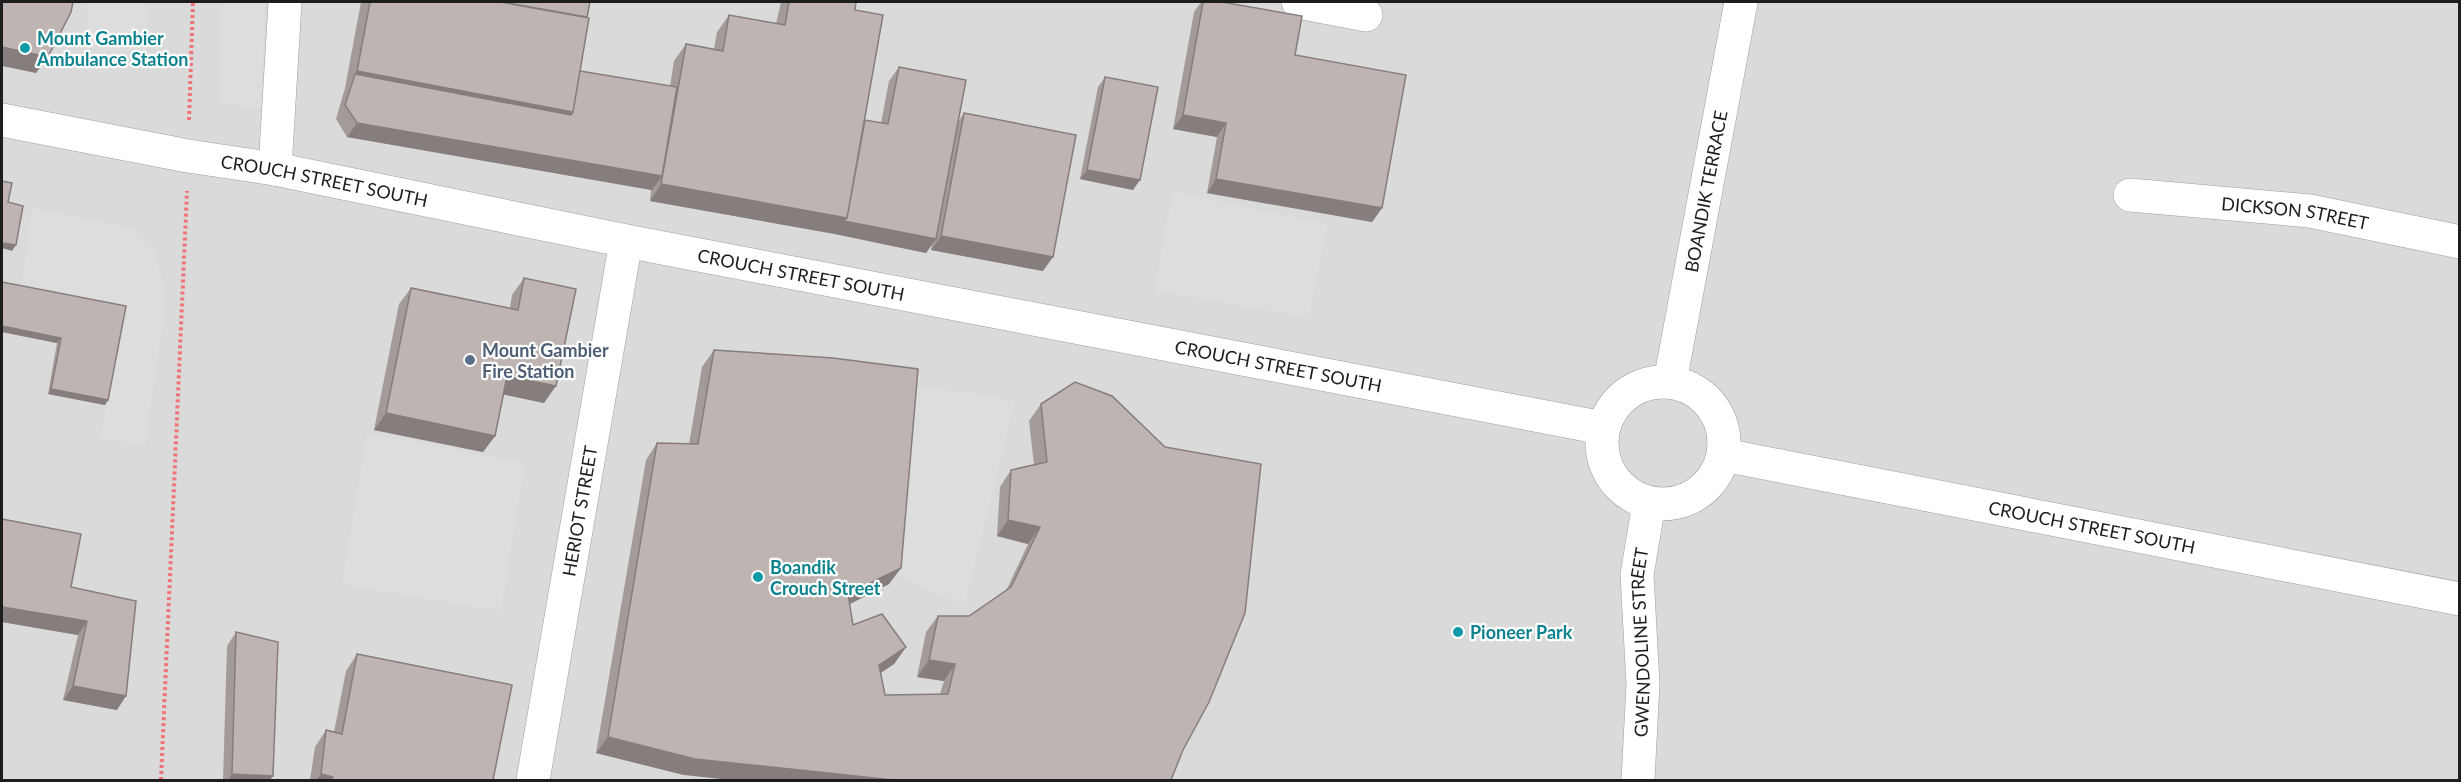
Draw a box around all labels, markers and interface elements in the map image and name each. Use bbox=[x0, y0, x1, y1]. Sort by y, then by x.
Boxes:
place label: Mount Gambier Ambulance Station bbox=[36, 27, 188, 70]
marker: Mount Gambier Ambulance Station bbox=[18, 41, 32, 55]
street label: BOANDIK TERRACE bbox=[1680, 109, 1732, 274]
street label: CROUCH STREET SOUTH bbox=[219, 150, 430, 211]
street label: DICKSON STREET bbox=[2220, 192, 2371, 234]
street label: CROUCH STREET SOUTH bbox=[696, 244, 906, 305]
street label: CROUCH STREET SOUTH bbox=[1173, 335, 1384, 396]
place label: Mount Gambier Fire Station bbox=[482, 339, 609, 382]
marker: Mount Gambier Fire Station bbox=[463, 353, 477, 367]
street label: HERIOT STREET bbox=[557, 444, 602, 578]
street label: CROUCH STREET SOUTH bbox=[1987, 496, 2197, 558]
street label: GWENDOLINE STREET bbox=[1626, 545, 1654, 738]
place label: Boandik Crouch Street bbox=[770, 556, 881, 599]
marker: Boandik Crouch Street bbox=[751, 570, 765, 584]
place label: Pioneer Park bbox=[1470, 621, 1573, 643]
marker: Pioneer Park bbox=[1451, 625, 1465, 639]

